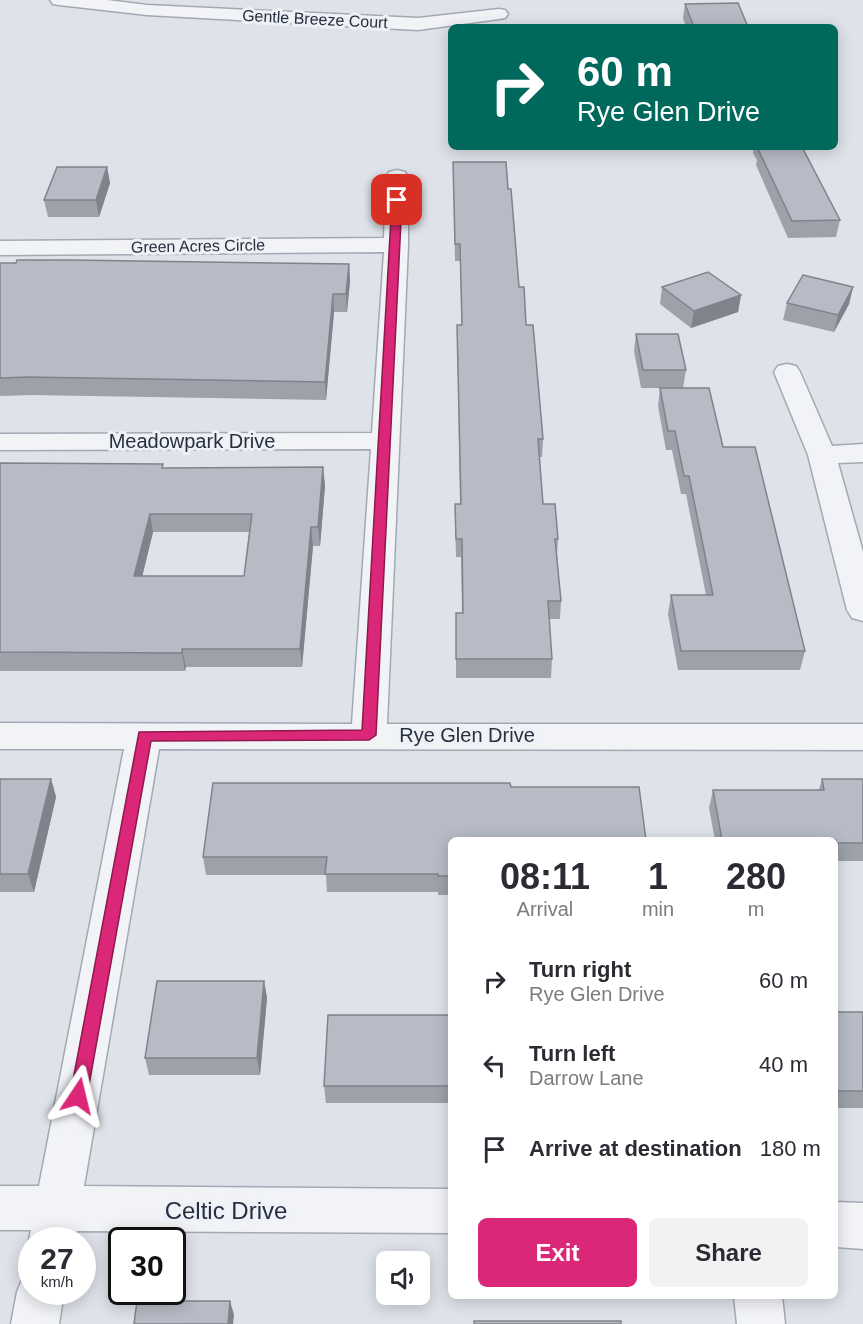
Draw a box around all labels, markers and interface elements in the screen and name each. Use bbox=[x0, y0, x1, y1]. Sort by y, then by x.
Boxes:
street label: Gentle Breeze Court bbox=[242, 7, 389, 31]
icon: right bbox=[478, 48, 556, 126]
text: 60 m bbox=[577, 48, 673, 95]
text: Rye Glen Drive bbox=[577, 97, 760, 127]
pin bbox=[371, 174, 422, 225]
icon: arrive bbox=[380, 183, 413, 216]
street label: Green Acres Circle bbox=[131, 236, 265, 256]
street label: Meadowpark Drive bbox=[109, 430, 275, 452]
street label: Rye Glen Drive bbox=[399, 724, 535, 746]
text: 08:11 bbox=[500, 856, 590, 897]
text: 1 bbox=[648, 856, 668, 897]
text: 280 bbox=[726, 856, 786, 897]
text: Arrival bbox=[517, 898, 573, 920]
text: min bbox=[642, 898, 674, 920]
text: m bbox=[748, 898, 764, 920]
text: Turn right bbox=[529, 957, 631, 982]
icon: right bbox=[478, 965, 511, 998]
text: 60 m bbox=[759, 968, 808, 993]
text: Rye Glen Drive bbox=[529, 983, 665, 1005]
text: Turn left bbox=[529, 1041, 615, 1066]
icon: left bbox=[478, 1049, 511, 1082]
text: 40 m bbox=[759, 1052, 808, 1077]
position arrow bbox=[46, 1064, 110, 1128]
text: Darrow Lane bbox=[529, 1067, 644, 1089]
icon: arrive bbox=[478, 1133, 511, 1166]
text: Arrive at destination bbox=[529, 1136, 742, 1161]
text: 180 m bbox=[760, 1136, 821, 1161]
street label: Celtic Drive bbox=[165, 1197, 287, 1224]
button: Exit bbox=[478, 1218, 637, 1287]
button: Share bbox=[649, 1218, 808, 1287]
speed limit sign: 30 bbox=[108, 1227, 186, 1305]
text: 27 bbox=[40, 1242, 74, 1275]
map controls bbox=[376, 1251, 430, 1305]
button: sound bbox=[376, 1251, 430, 1305]
text: km/h bbox=[41, 1273, 73, 1290]

